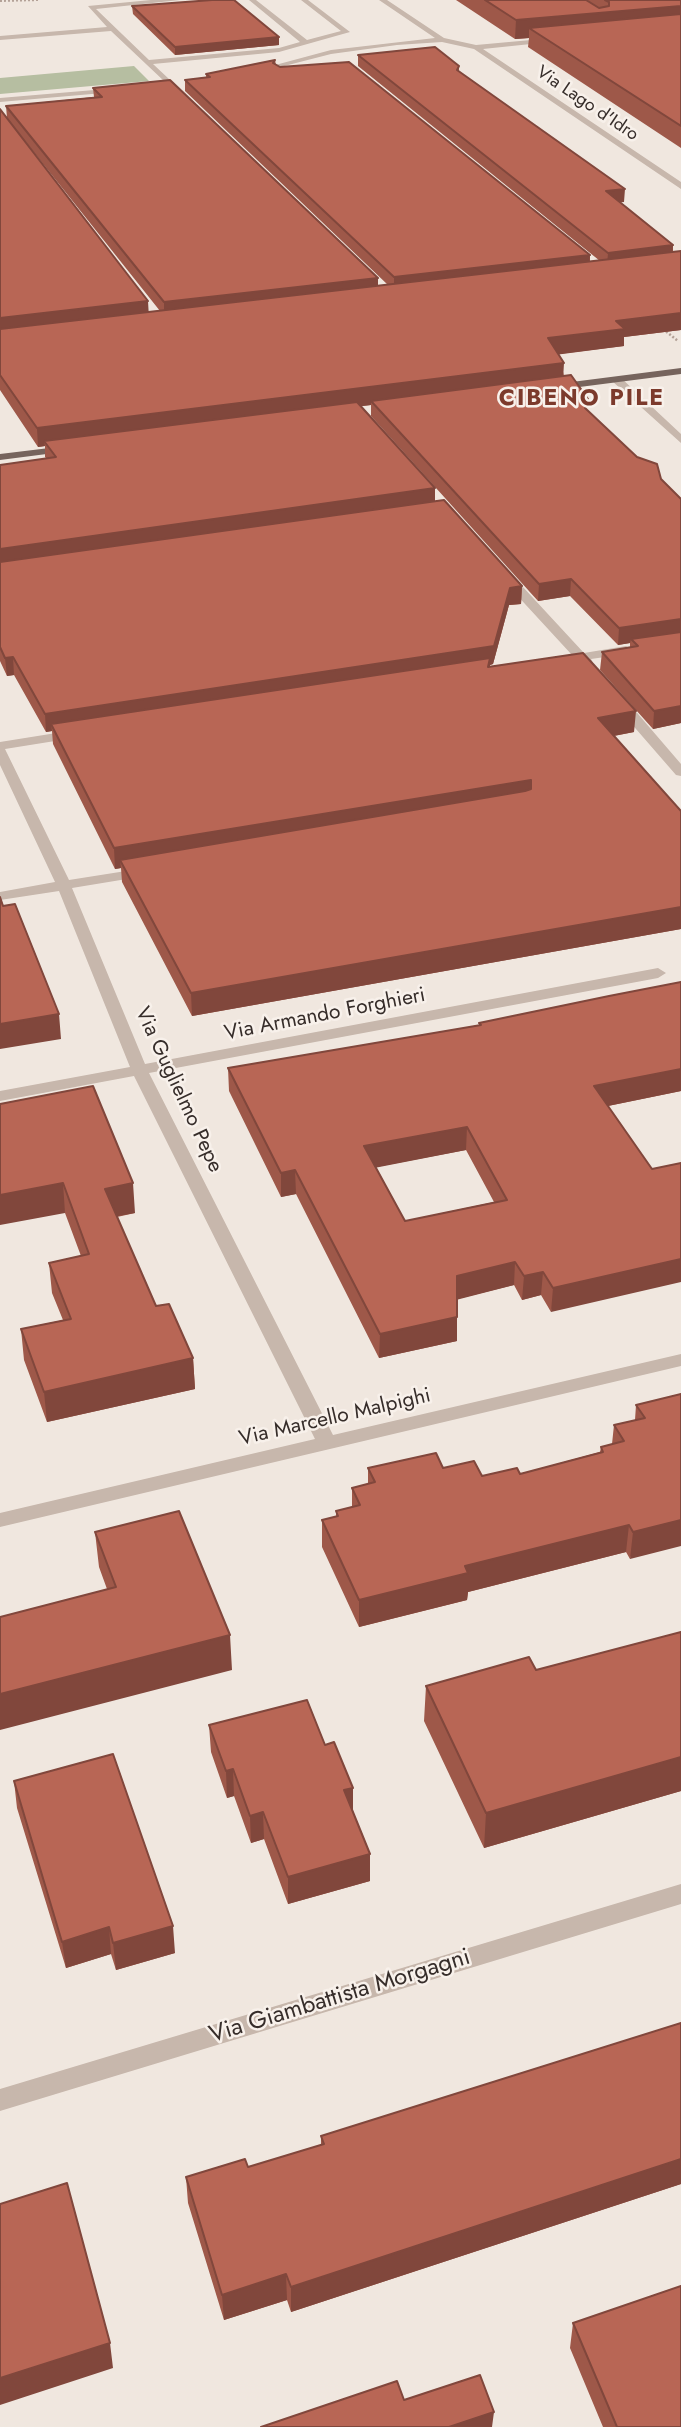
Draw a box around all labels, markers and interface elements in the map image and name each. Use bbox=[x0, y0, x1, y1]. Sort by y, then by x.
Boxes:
street label: Via Lago d'Idro bbox=[532, 62, 642, 146]
district label: CIBENO PILE bbox=[500, 385, 664, 413]
street label: Via Armando Forghieri bbox=[222, 983, 428, 1047]
street label: Via Guglielmo Pepe bbox=[129, 1003, 227, 1177]
street label: Via Marcello Malpighi bbox=[237, 1384, 433, 1452]
street label: Via Giambattista Morgagni bbox=[206, 1944, 474, 2050]

